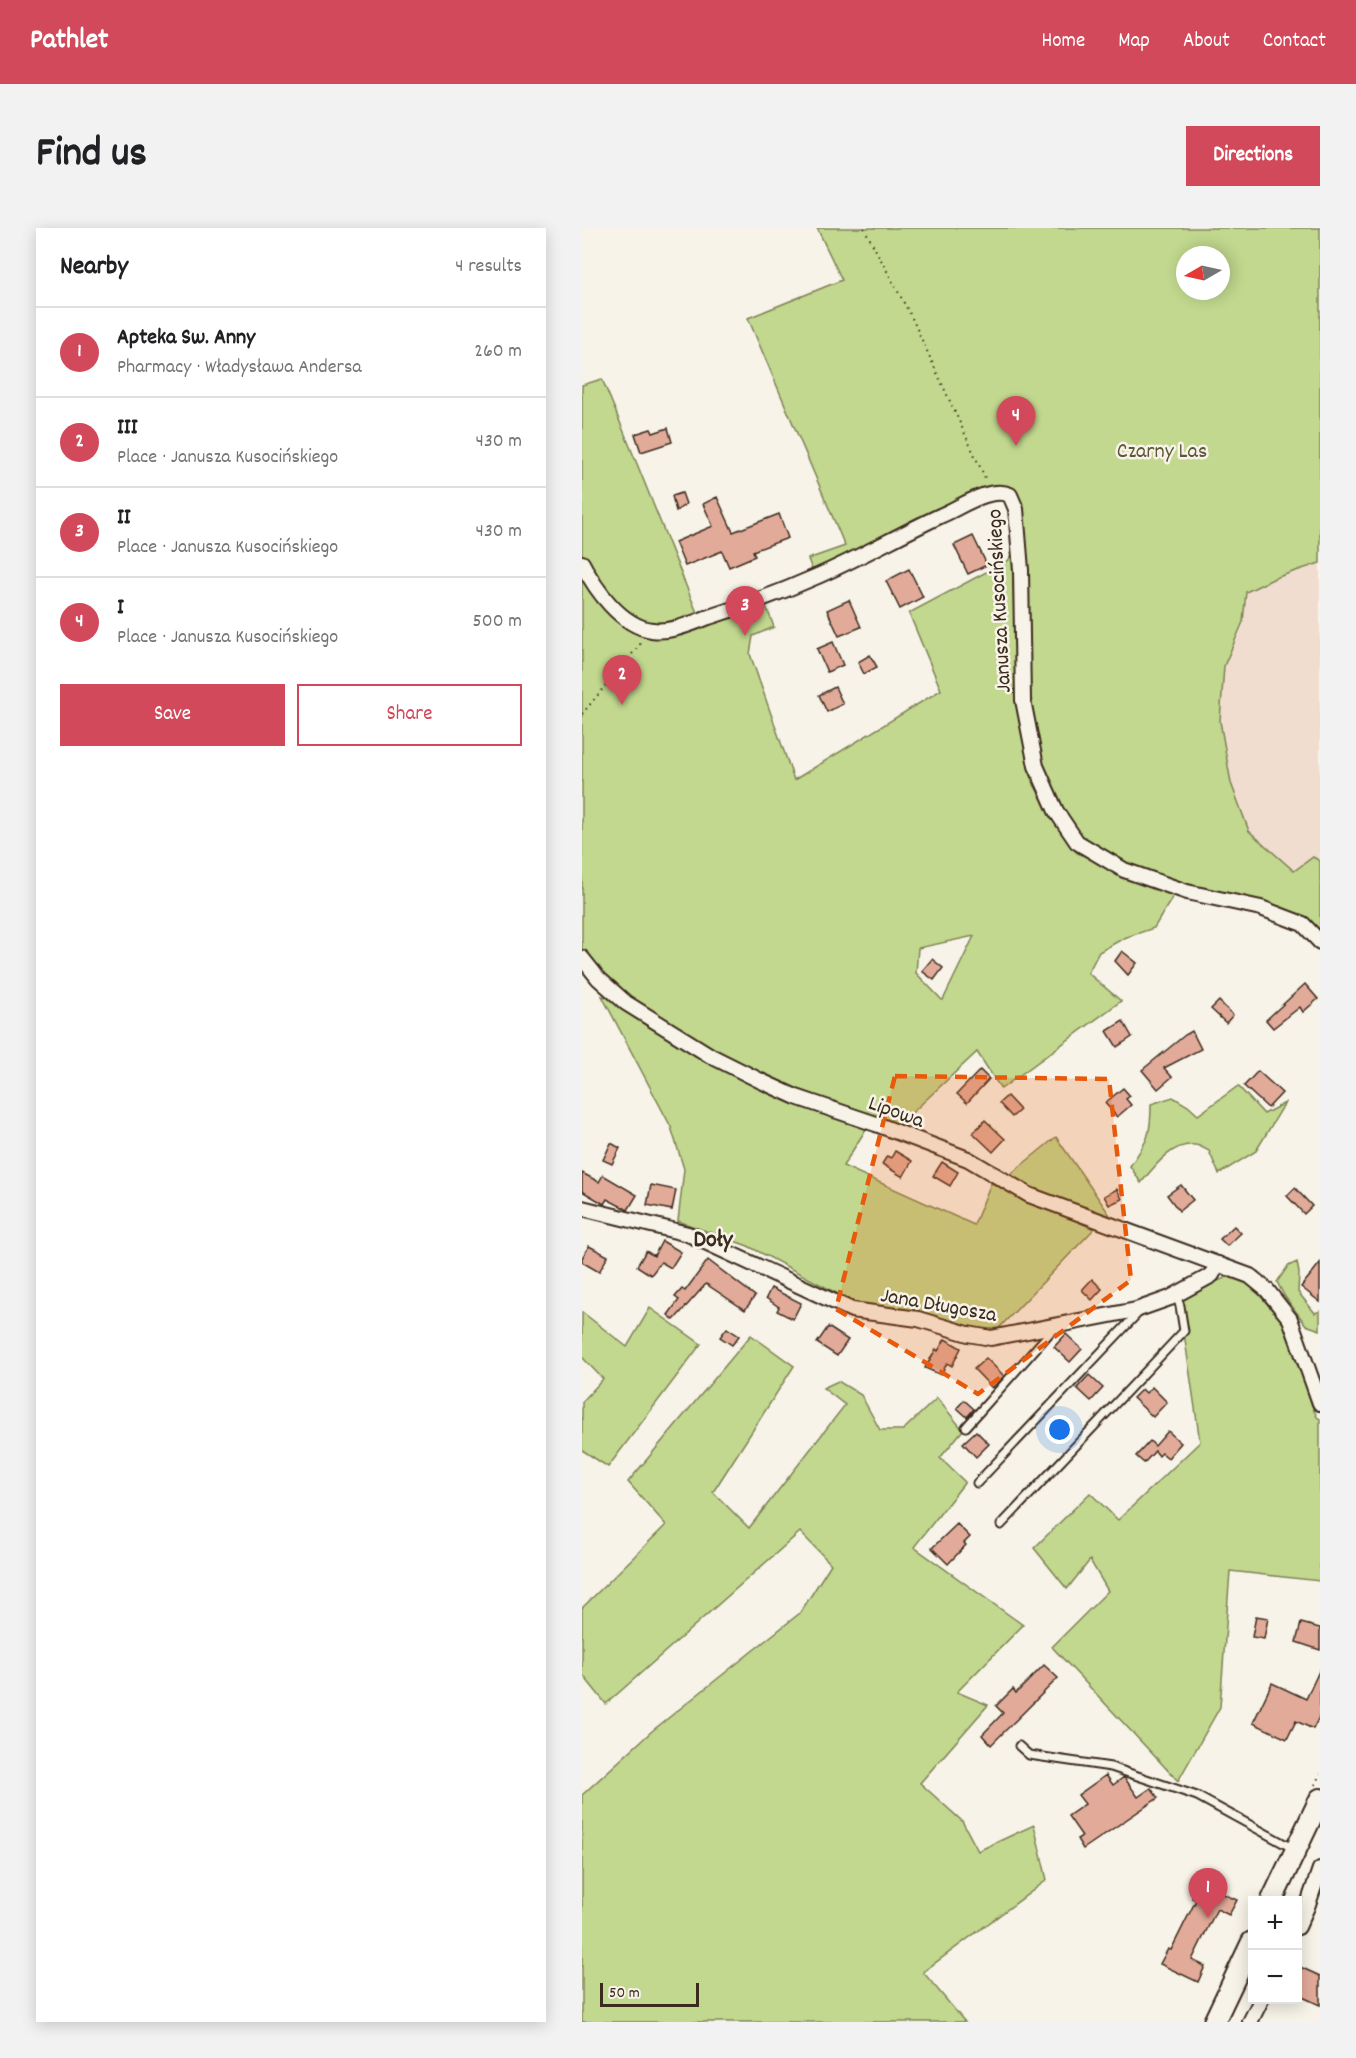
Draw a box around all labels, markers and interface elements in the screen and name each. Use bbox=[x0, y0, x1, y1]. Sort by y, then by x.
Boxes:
text: Pathlet bbox=[30, 22, 108, 62]
text: Home bbox=[1041, 27, 1085, 57]
text: Map bbox=[1118, 27, 1150, 57]
text: About bbox=[1183, 27, 1230, 57]
text: Contact bbox=[1263, 27, 1326, 57]
text: Find us bbox=[36, 126, 147, 186]
button: Directions bbox=[1186, 126, 1320, 186]
north arrow bbox=[1176, 246, 1230, 300]
text: Nearby bbox=[60, 249, 128, 286]
text: 4 results bbox=[455, 253, 522, 281]
text: Apteka Sw. Anny bbox=[117, 323, 255, 354]
text: 1 bbox=[77, 338, 82, 366]
text: 260 m bbox=[474, 338, 522, 366]
text: Pharmacy · Władysława Andersa bbox=[117, 354, 362, 382]
pin: 4 bbox=[996, 396, 1036, 446]
text: III bbox=[117, 413, 137, 444]
text: 2 bbox=[75, 428, 84, 456]
text: 430 m bbox=[476, 428, 522, 456]
park label: Czarny Las bbox=[1117, 437, 1207, 468]
text: Place · Janusza Kusocińskiego bbox=[117, 444, 338, 472]
text: II bbox=[117, 503, 131, 534]
street label: Janusza Kusocińskiego bbox=[980, 508, 1021, 694]
text: 3 bbox=[75, 518, 84, 546]
text: 430 m bbox=[476, 518, 522, 546]
text: Place · Janusza Kusocińskiego bbox=[117, 534, 338, 562]
pin: 3 bbox=[726, 586, 764, 636]
text: I bbox=[117, 593, 124, 624]
text: 4 bbox=[75, 608, 84, 636]
text: 500 m bbox=[473, 608, 522, 636]
text: Place · Janusza Kusocińskiego bbox=[117, 624, 338, 652]
pin: 2 bbox=[602, 656, 642, 705]
button: Save bbox=[60, 684, 285, 746]
button: Share bbox=[297, 684, 522, 746]
street label: Lipowa bbox=[864, 1089, 929, 1138]
district label: Doły bbox=[694, 1224, 734, 1258]
street label: Jana Długosza bbox=[878, 1281, 1000, 1332]
your location bbox=[1045, 1415, 1074, 1444]
pin: 1 bbox=[1188, 1868, 1228, 1918]
map controls bbox=[1248, 1896, 1302, 2004]
button: + bbox=[1248, 1896, 1302, 1950]
button: − bbox=[1248, 1950, 1302, 2004]
scale bar bbox=[600, 1980, 699, 2008]
text: 50 m bbox=[609, 1982, 640, 2005]

